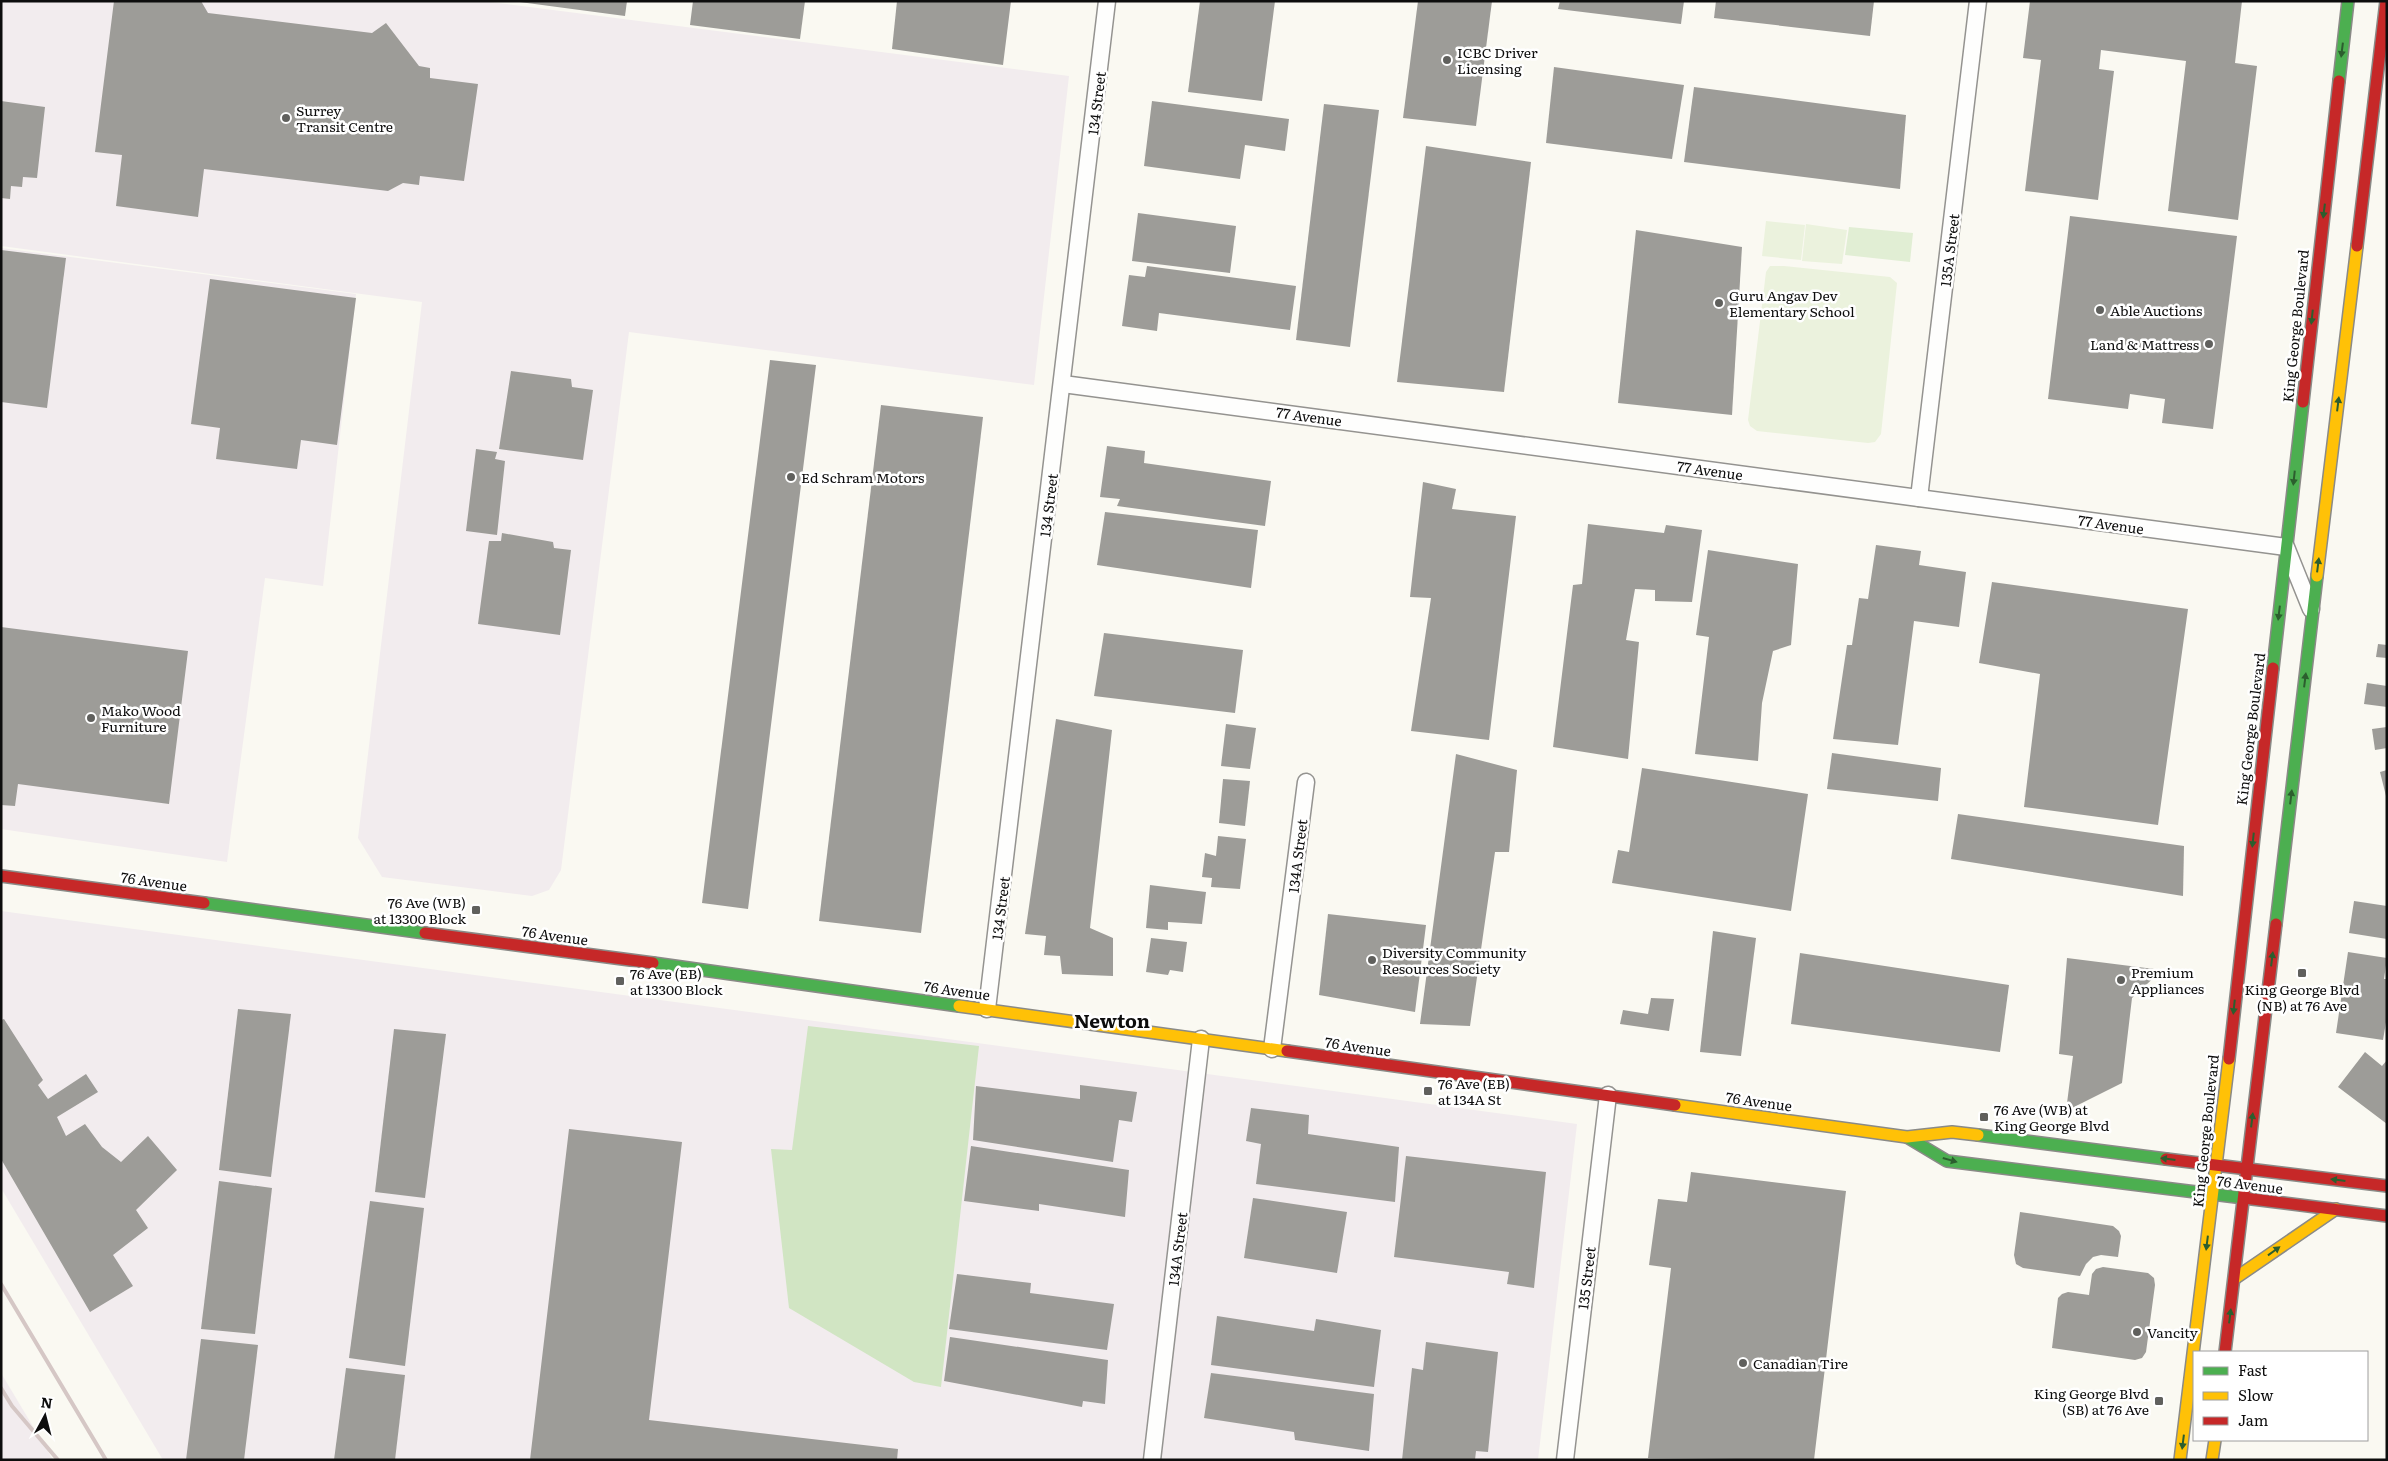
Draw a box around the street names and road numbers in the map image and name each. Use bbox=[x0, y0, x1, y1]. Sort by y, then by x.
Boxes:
street label: 134 Street bbox=[1082, 70, 1110, 136]
street label: 135A Street bbox=[1935, 212, 1963, 288]
street label: King George Boulevard bbox=[2277, 248, 2313, 403]
street label: 77 Avenue bbox=[1275, 401, 1343, 431]
street label: 77 Avenue bbox=[1676, 455, 1744, 485]
street label: 134 Street bbox=[1034, 472, 1062, 538]
street label: 77 Avenue bbox=[2077, 509, 2145, 539]
street label: King George Boulevard bbox=[2231, 651, 2269, 806]
street label: 134A Street bbox=[1283, 818, 1311, 894]
street label: 76 Avenue bbox=[120, 866, 188, 896]
street label: 134 Street bbox=[986, 875, 1014, 941]
street label: 76 Avenue bbox=[521, 920, 589, 950]
street label: 76 Avenue bbox=[923, 975, 991, 1005]
street label: 76 Avenue bbox=[1324, 1031, 1392, 1061]
street label: King George Boulevard bbox=[2187, 1053, 2223, 1208]
street label: 76 Avenue bbox=[1725, 1086, 1793, 1116]
street label: 76 Avenue bbox=[2216, 1170, 2284, 1198]
street label: 134A Street bbox=[1163, 1211, 1191, 1287]
street label: 135 Street bbox=[1572, 1245, 1600, 1311]

